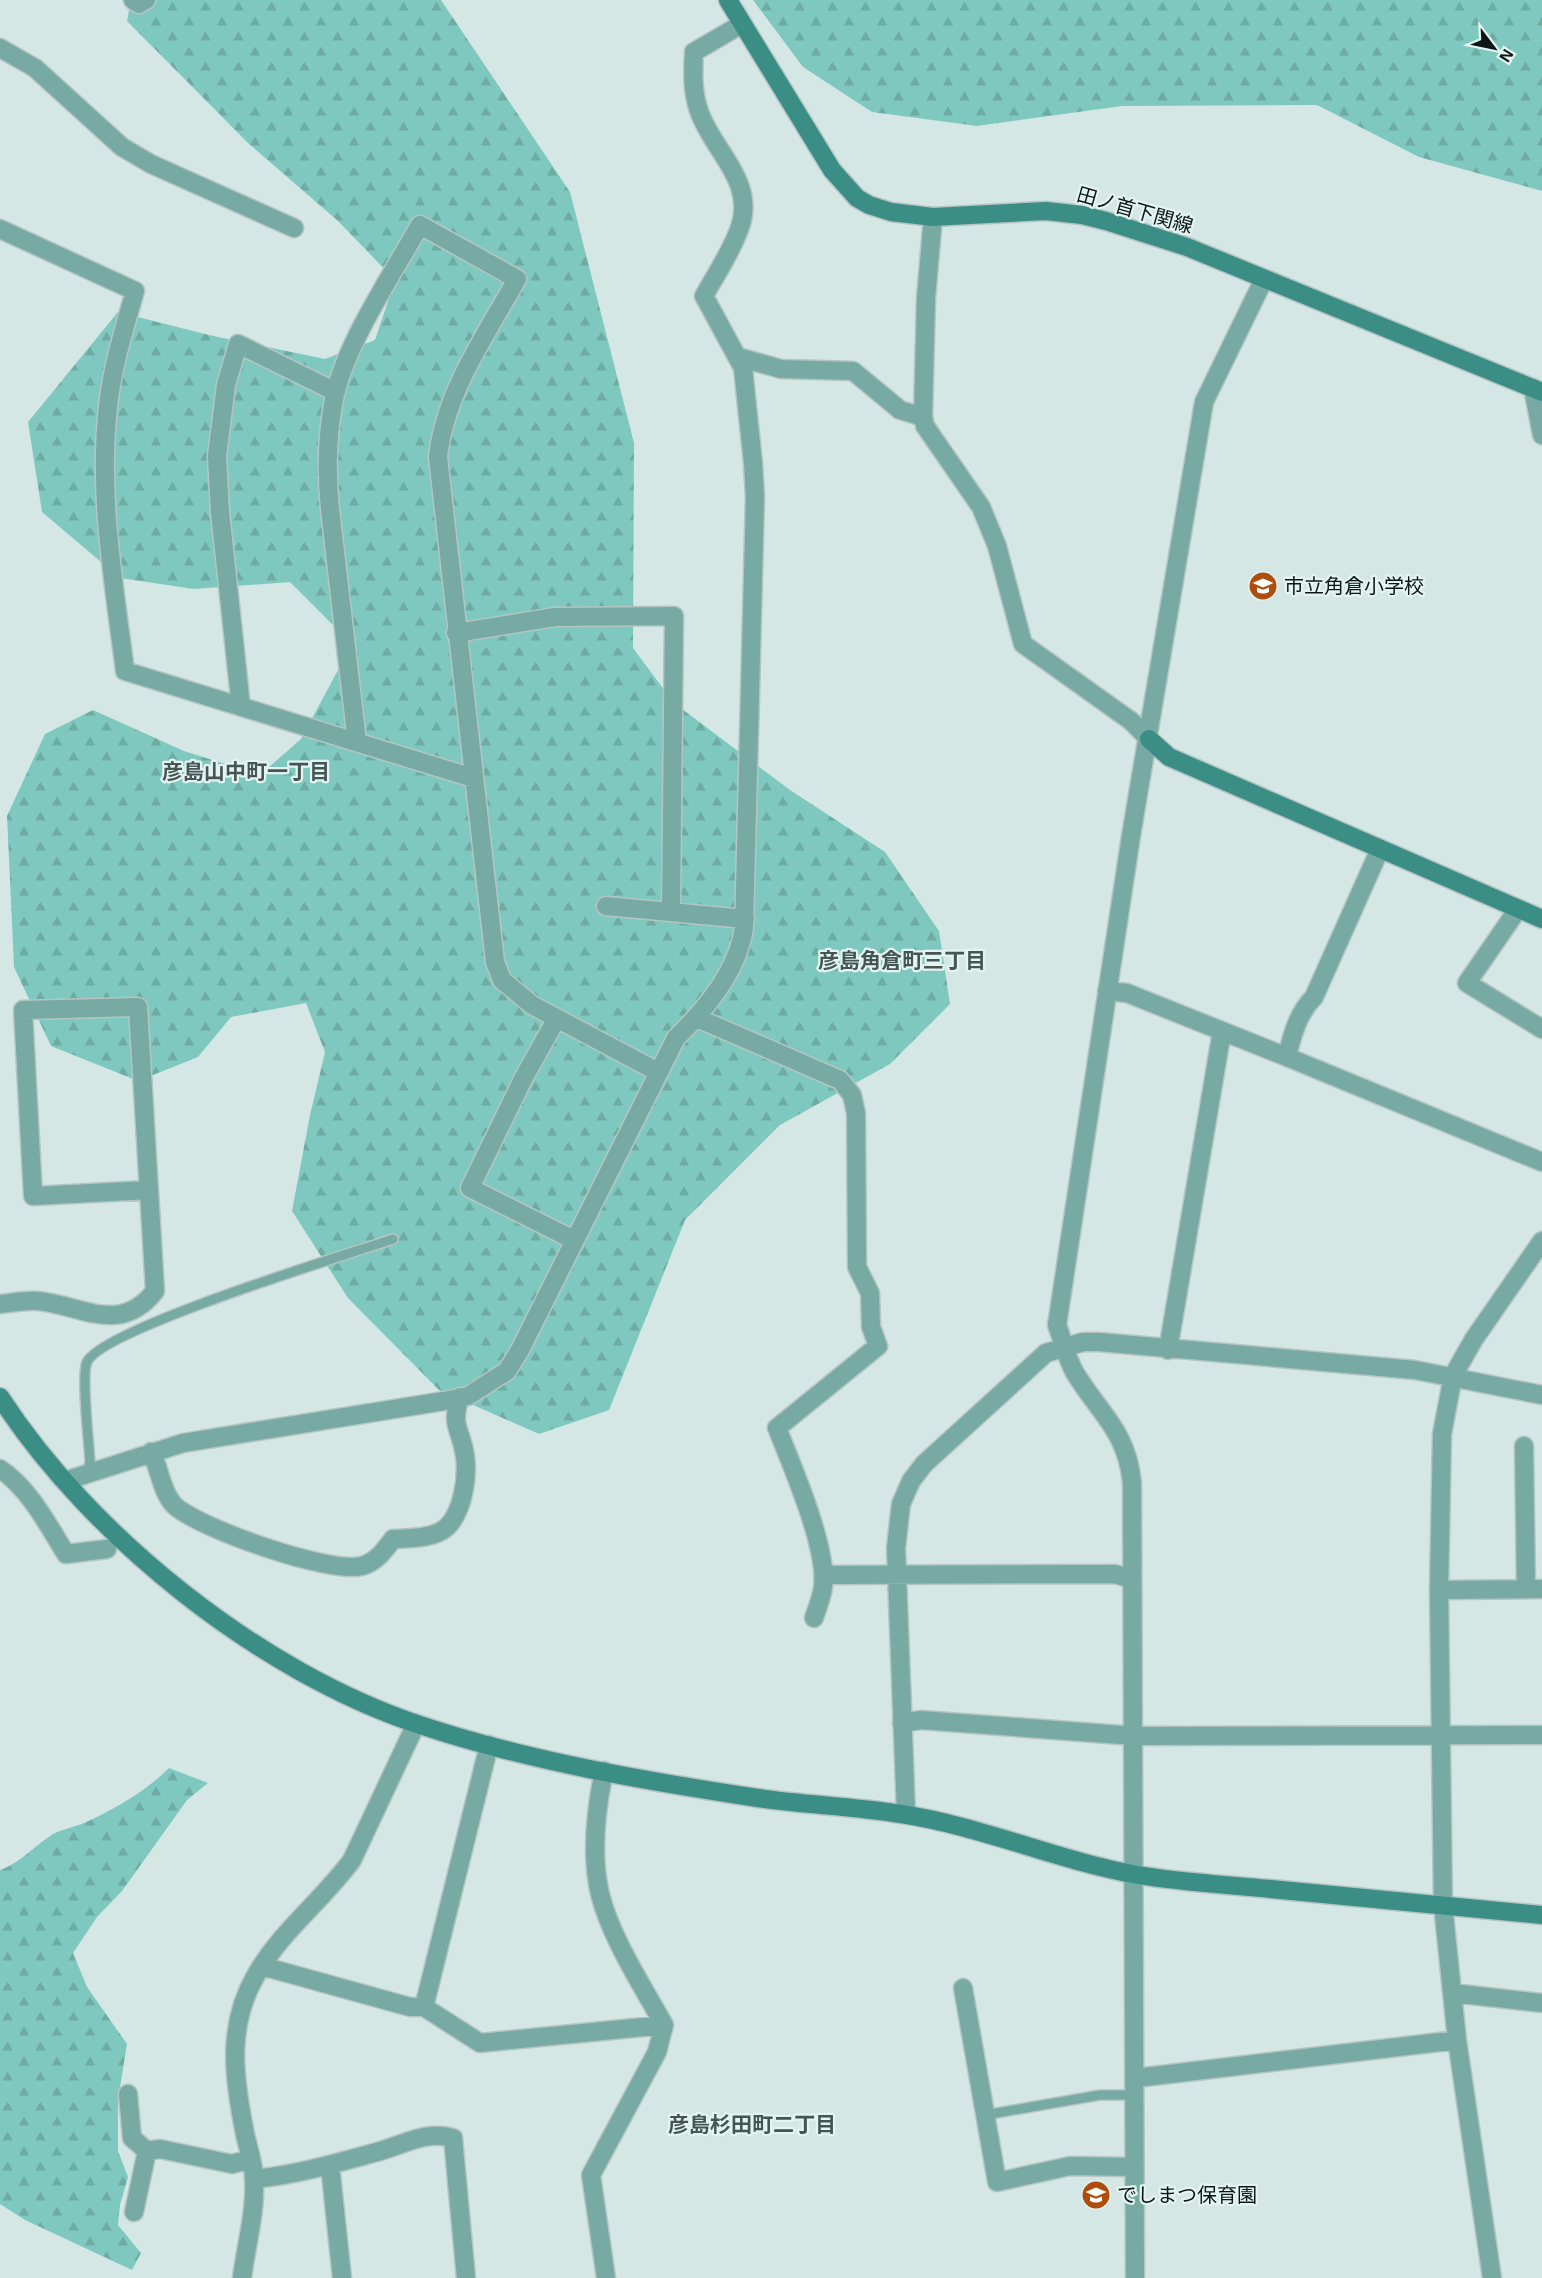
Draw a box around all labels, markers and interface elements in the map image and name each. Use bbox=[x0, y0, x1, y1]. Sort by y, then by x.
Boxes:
north arrow bbox=[1464, 18, 1524, 78]
text: N bbox=[1496, 46, 1517, 65]
street label: 田ノ首下関線 bbox=[1074, 183, 1196, 237]
school or university icon: 市立角倉小学校 bbox=[1247, 570, 1279, 602]
place label: 市立角倉小学校 bbox=[1284, 575, 1424, 597]
district label: 彦島山中町一丁目 bbox=[162, 760, 330, 783]
district label: 彦島角倉町三丁目 bbox=[818, 949, 986, 972]
district label: 彦島杉田町二丁目 bbox=[668, 2113, 836, 2136]
school or university icon: でしまつ保育園 bbox=[1080, 2179, 1112, 2211]
place label: でしまつ保育園 bbox=[1117, 2184, 1257, 2206]

